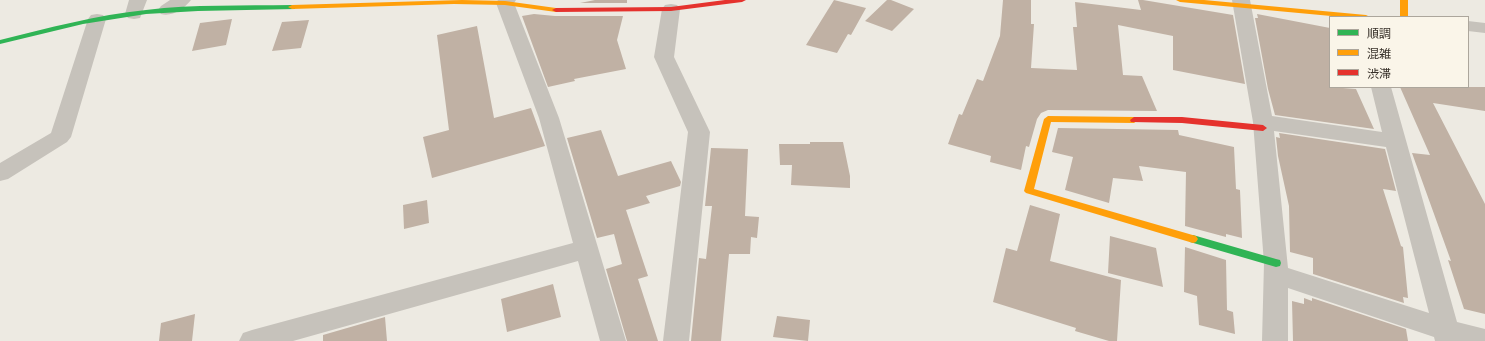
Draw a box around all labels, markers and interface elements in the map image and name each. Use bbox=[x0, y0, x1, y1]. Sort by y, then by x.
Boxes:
legend bbox=[1329, 16, 1469, 88]
text: 順調 bbox=[1367, 26, 1391, 41]
text: 混雑 bbox=[1367, 46, 1391, 61]
text: 渋滞 bbox=[1367, 66, 1391, 81]

